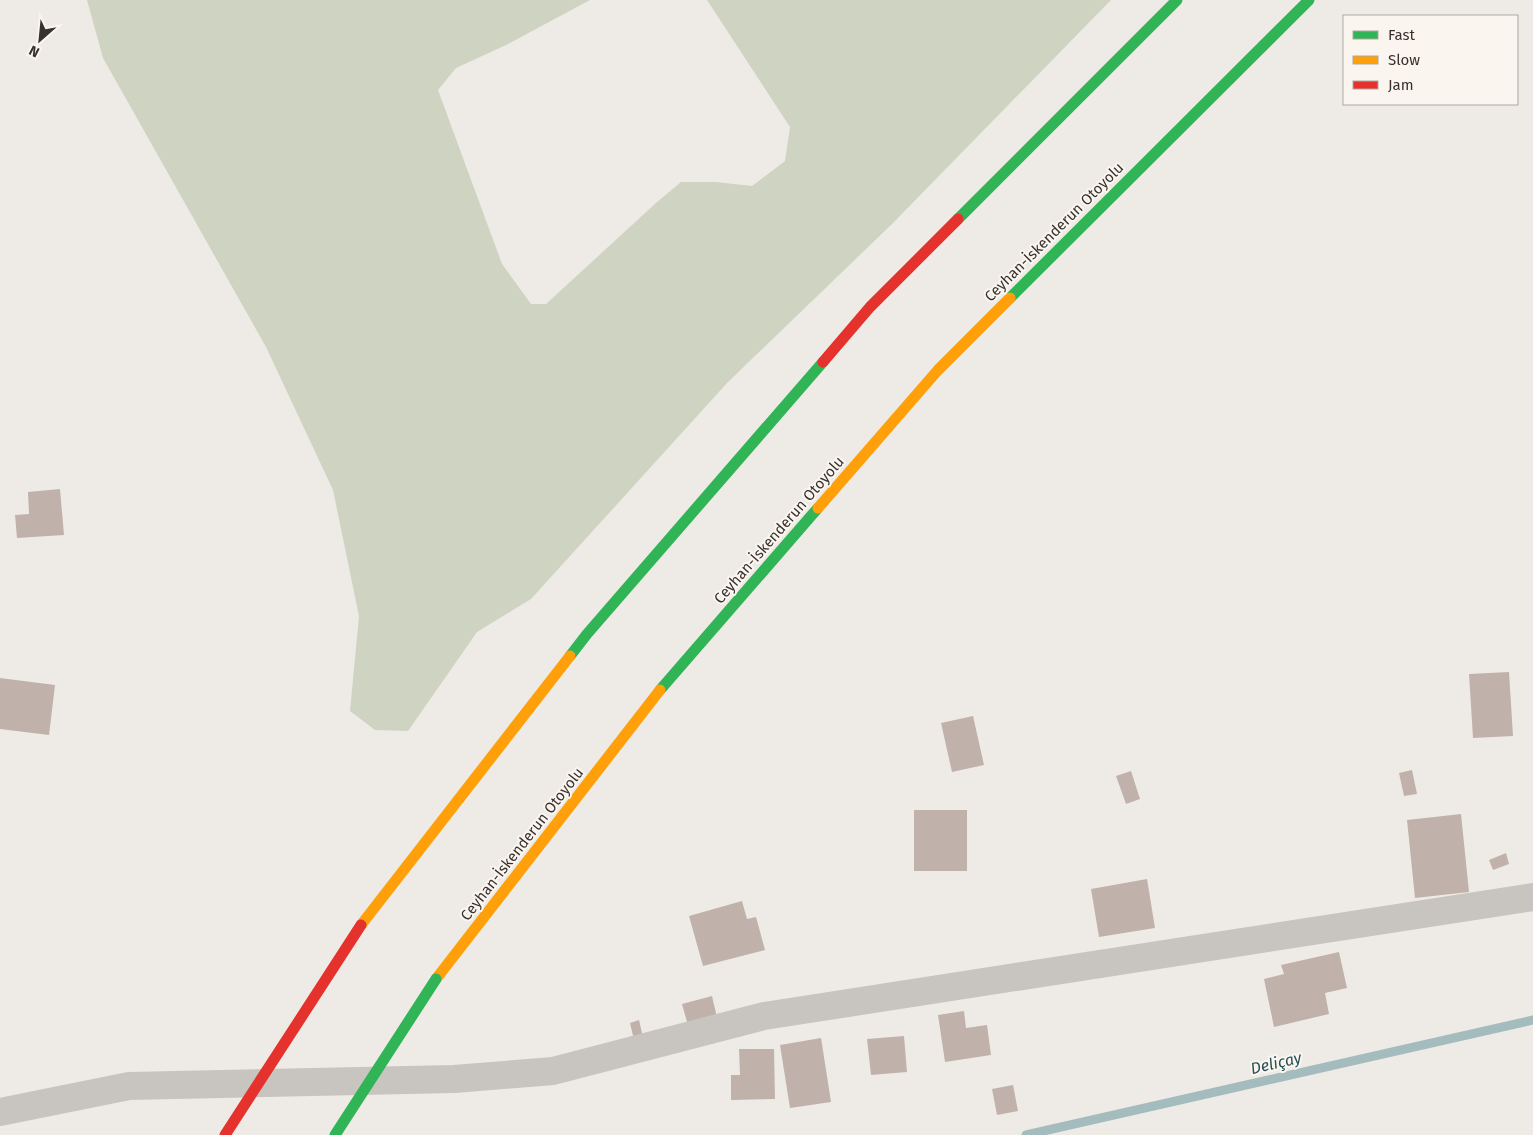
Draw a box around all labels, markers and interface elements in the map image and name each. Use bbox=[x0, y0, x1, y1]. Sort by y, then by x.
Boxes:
north arrow bbox=[15, 15, 65, 65]
legend bbox=[1343, 15, 1518, 105]
text: Fast bbox=[1388, 26, 1415, 44]
text: N bbox=[26, 41, 42, 61]
text: Slow bbox=[1388, 51, 1420, 69]
text: Jam bbox=[1388, 76, 1414, 94]
street label: Ceyhan-İskenderun Otoyolu bbox=[981, 159, 1127, 305]
street label: Ceyhan-İskenderun Otoyolu bbox=[710, 453, 848, 607]
street label: Ceyhan-İskenderun Otoyolu bbox=[457, 764, 587, 924]
water label: Deliçay bbox=[1249, 1048, 1305, 1079]

